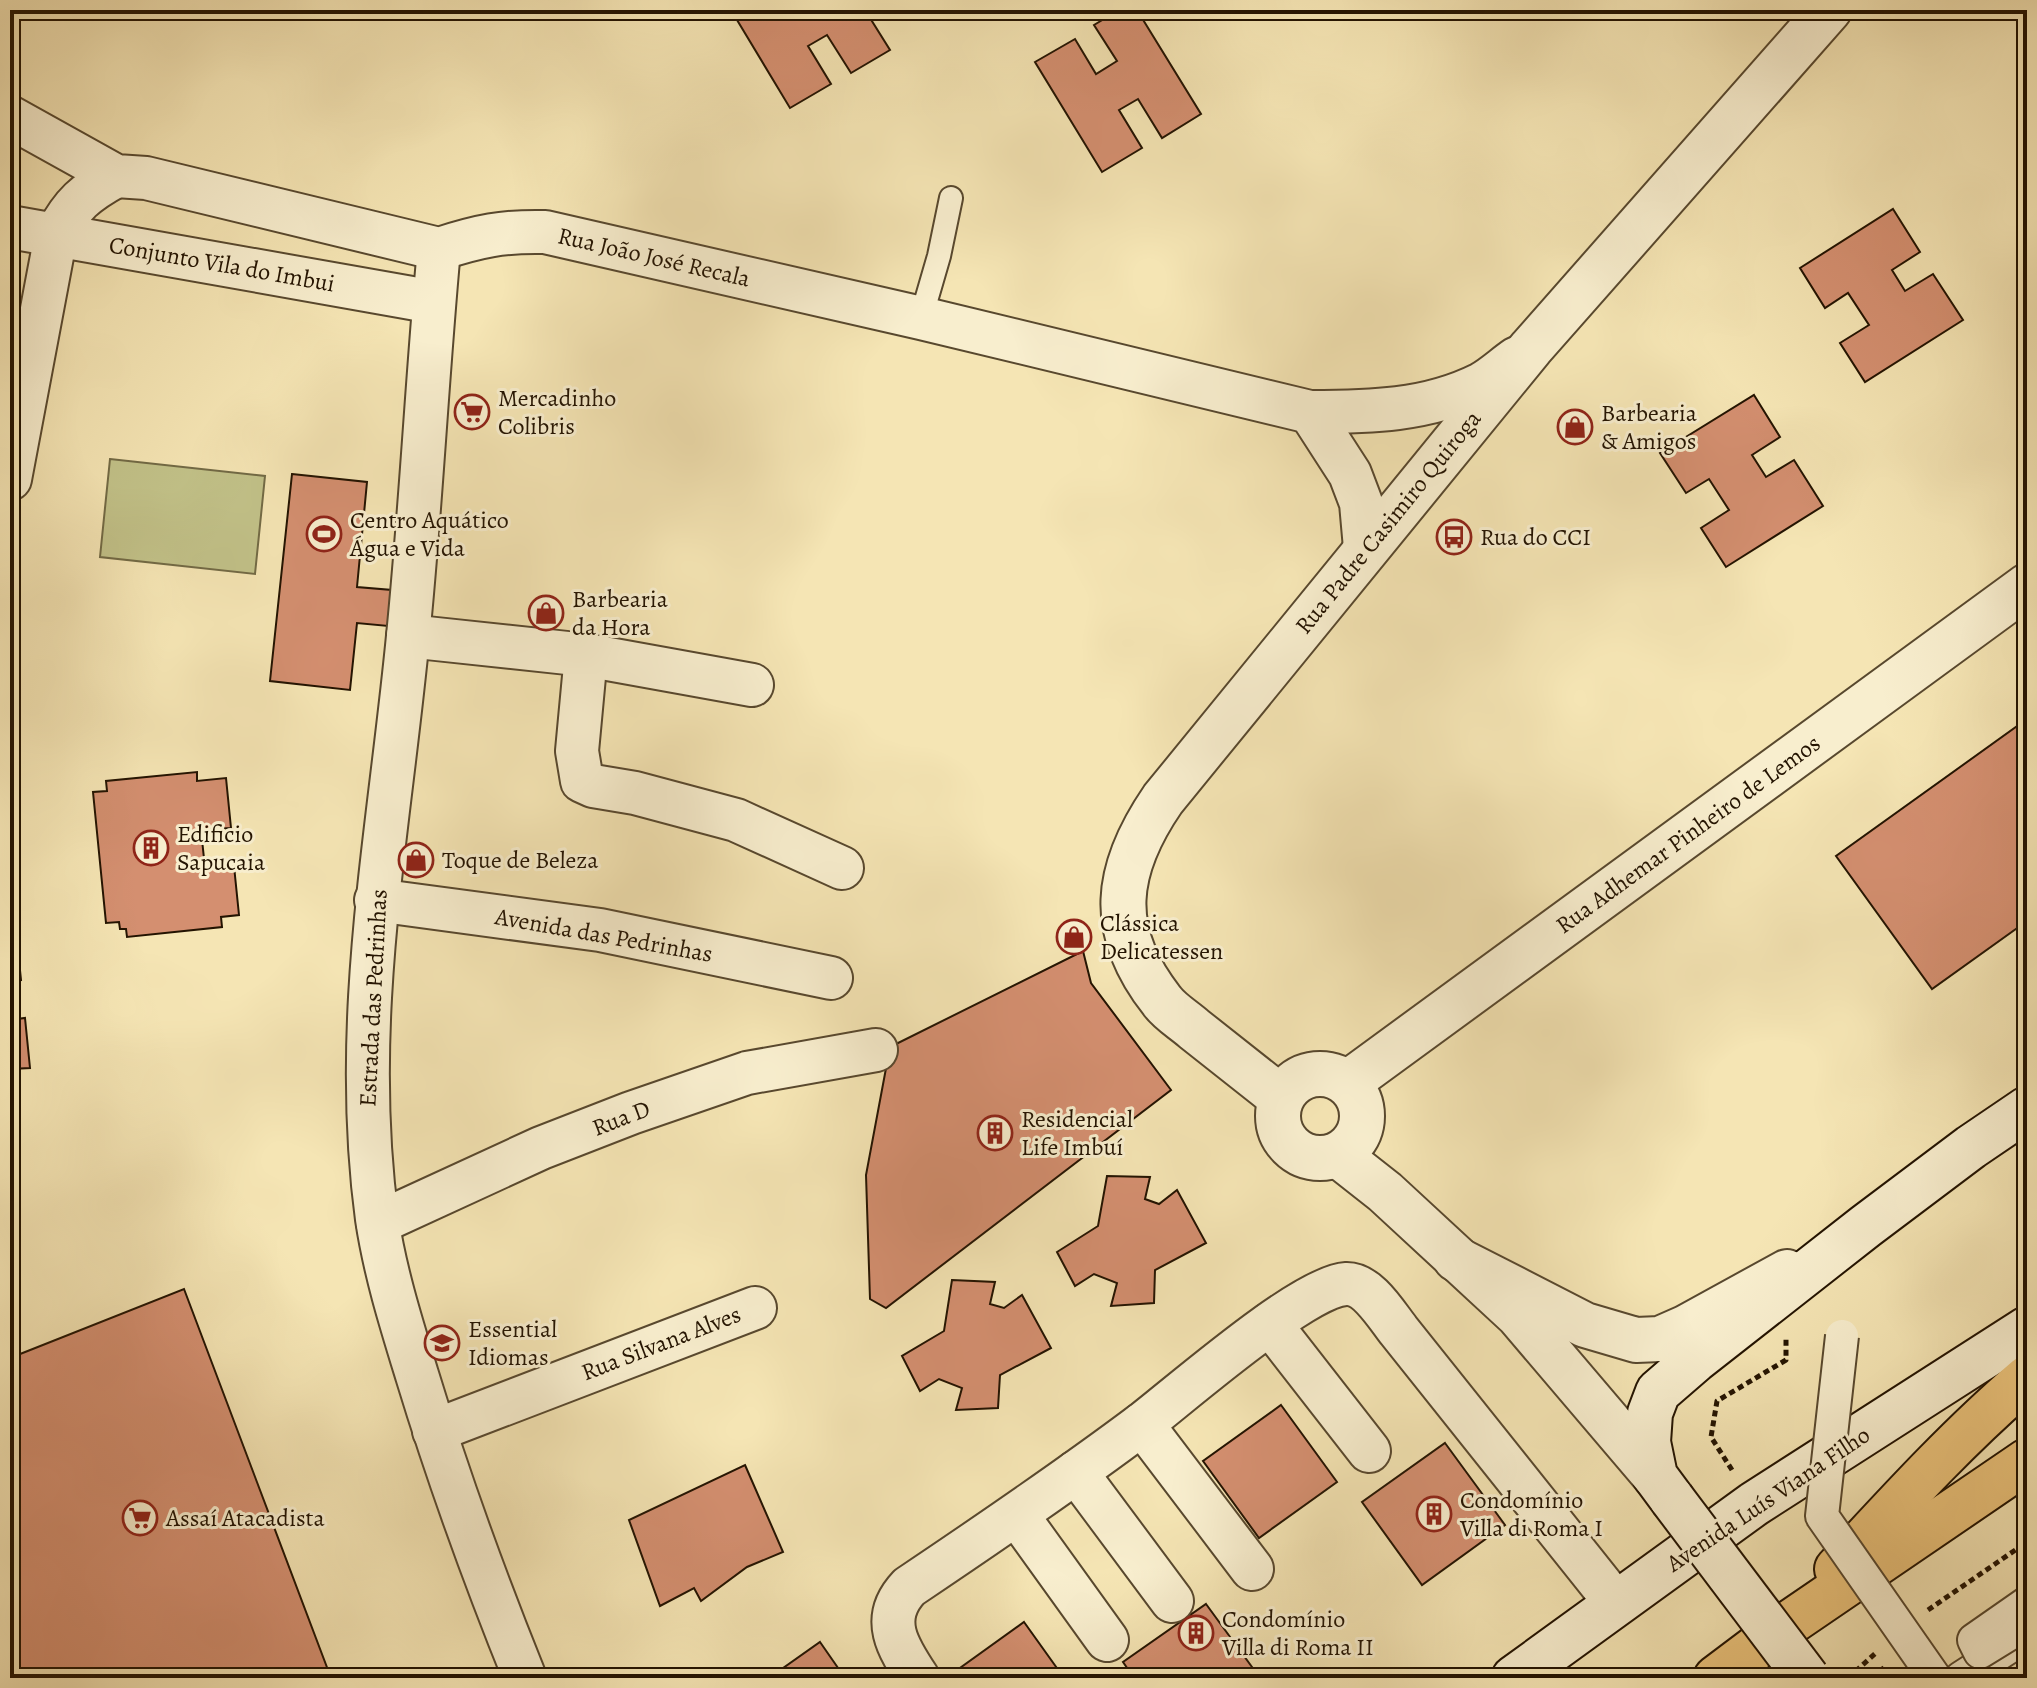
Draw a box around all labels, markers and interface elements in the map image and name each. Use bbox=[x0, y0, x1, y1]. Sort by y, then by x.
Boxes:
street label: Rua João José Recala bbox=[555, 219, 754, 295]
street label: Conjunto Vila do Imbui bbox=[107, 228, 337, 300]
place label: Mercadinho Colibris bbox=[498, 382, 616, 442]
supermarket icon: Mercadinho Colibris bbox=[453, 393, 491, 431]
place label: Barbearia & Amigos bbox=[1601, 397, 1698, 457]
street label: Rua Padre Casimiro Quiroga bbox=[1288, 403, 1489, 641]
shop icon: Barbearia & Amigos bbox=[1556, 408, 1594, 446]
place label: Centro Aquático Água e Vida bbox=[349, 504, 509, 564]
sports icon: Centro Aquático Água e Vida bbox=[305, 515, 343, 553]
bus stop icon: Rua do CCI bbox=[1435, 518, 1473, 556]
place label: Rua do CCI bbox=[1480, 521, 1591, 553]
place label: Barbearia da Hora bbox=[572, 583, 669, 643]
shop icon: Barbearia da Hora bbox=[527, 594, 565, 632]
street label: Rua Adhemar Pinheiro de Lemos bbox=[1549, 727, 1827, 941]
place label: Edificio Sapucaia bbox=[177, 818, 266, 878]
building icon: Edificio Sapucaia bbox=[132, 829, 170, 867]
shop icon: Toque de Beleza bbox=[397, 841, 435, 879]
place label: Toque de Beleza bbox=[442, 844, 599, 876]
street label: Estrada das Pedrinhas bbox=[351, 888, 395, 1108]
street label: Avenida das Pedrinhas bbox=[492, 900, 715, 970]
place label: Clássica Delicatessen bbox=[1100, 907, 1223, 967]
shop icon: Clássica Delicatessen bbox=[1055, 918, 1093, 956]
street label: Rua D bbox=[587, 1092, 655, 1144]
place label: Residencial Life Imbuí bbox=[1021, 1103, 1133, 1163]
building icon: Residencial Life Imbuí bbox=[976, 1114, 1014, 1152]
street label: Rua Silvana Alves bbox=[577, 1298, 745, 1388]
place label: Essential Idiomas bbox=[468, 1313, 557, 1373]
school or university icon: Essential Idiomas bbox=[423, 1324, 461, 1362]
street label: Avenida Luís Viana Filho bbox=[1659, 1419, 1876, 1580]
place label: Condomínio Villa di Roma I bbox=[1459, 1484, 1603, 1544]
building icon: Condomínio Villa di Roma I bbox=[1415, 1495, 1453, 1533]
supermarket icon: Assaí Atacadista bbox=[121, 1499, 159, 1537]
place label: Assaí Atacadista bbox=[165, 1502, 325, 1534]
place label: Condomínio Villa di Roma II bbox=[1221, 1603, 1374, 1663]
building icon: Condomínio Villa di Roma II bbox=[1177, 1614, 1215, 1652]

